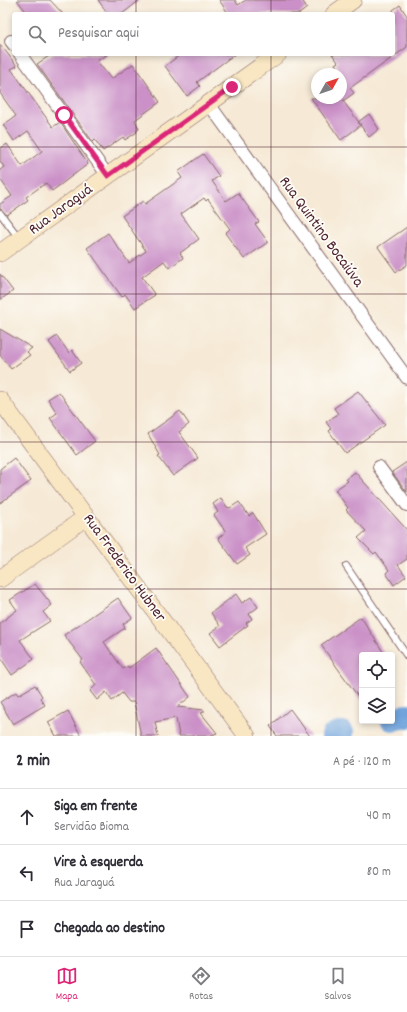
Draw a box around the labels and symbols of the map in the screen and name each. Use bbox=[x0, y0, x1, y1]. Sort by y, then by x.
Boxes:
north arrow bbox=[311, 68, 347, 104]
route end bbox=[223, 78, 241, 96]
route start bbox=[55, 106, 73, 124]
street label: Rua Quintino Bocaiúva bbox=[273, 172, 369, 293]
street label: Rua Jaraguá bbox=[24, 179, 98, 241]
street label: Rua Frederico Hubner bbox=[77, 509, 171, 627]

